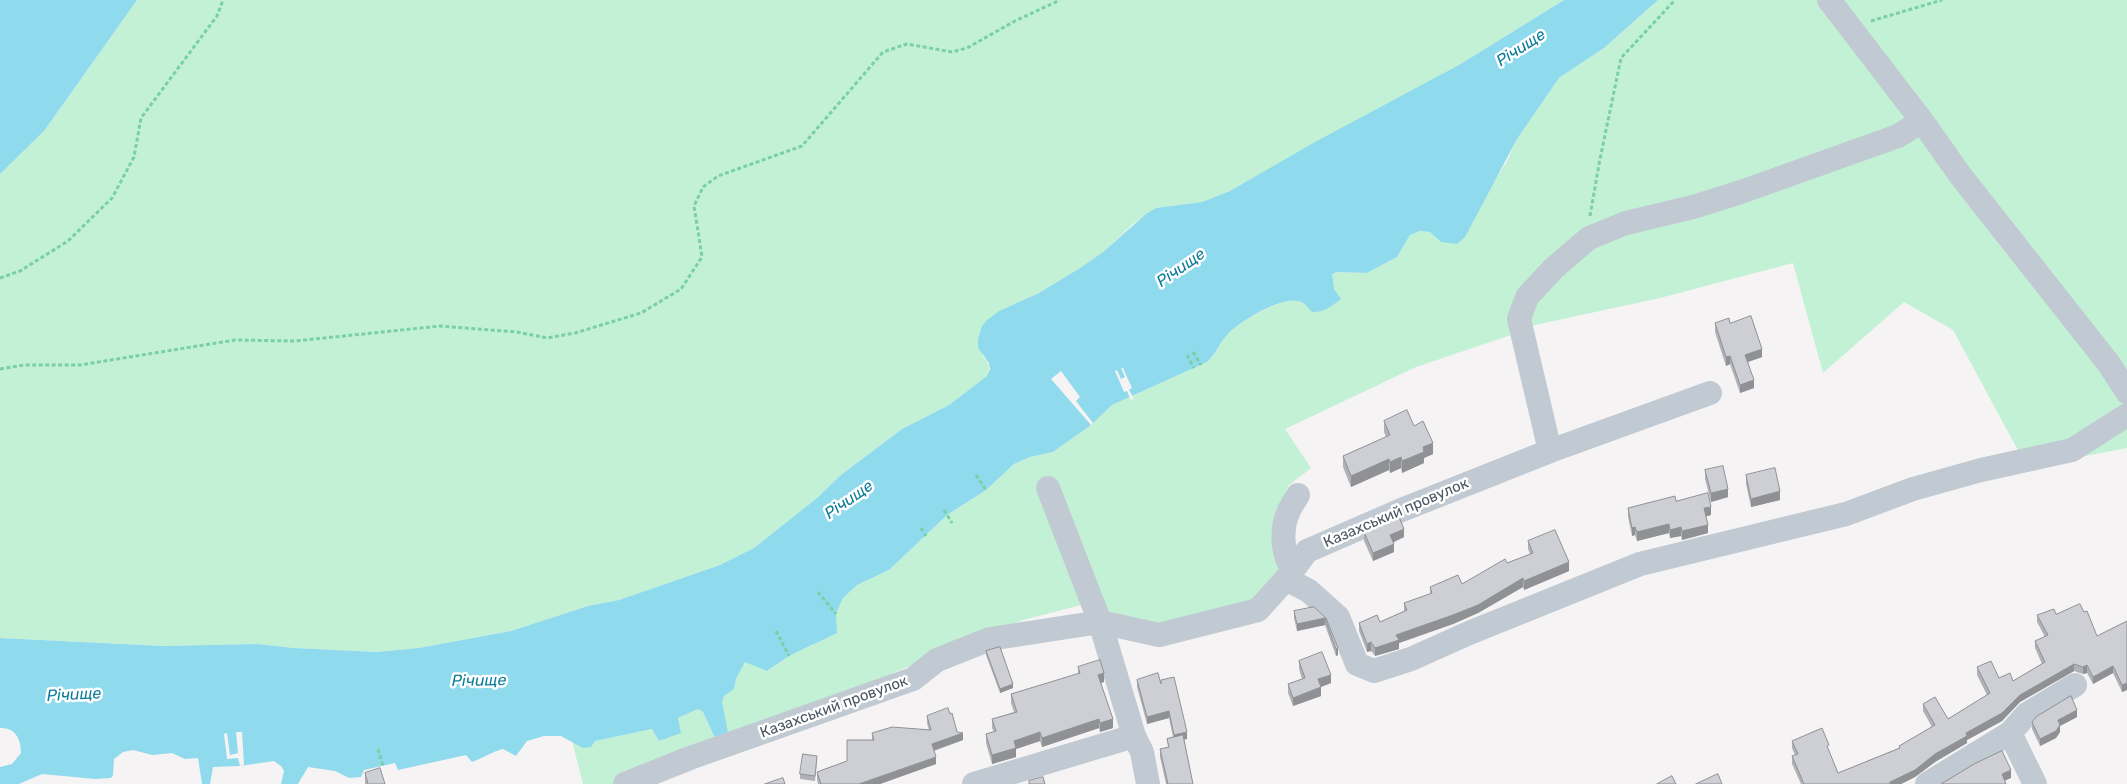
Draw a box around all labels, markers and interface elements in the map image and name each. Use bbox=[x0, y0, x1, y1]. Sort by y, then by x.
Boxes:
water label: Річище bbox=[1493, 25, 1549, 71]
water label: Річище bbox=[1153, 244, 1209, 292]
street label: Казахський провулок bbox=[1321, 474, 1471, 552]
water label: Річище bbox=[821, 476, 877, 524]
water label: Річище bbox=[452, 671, 506, 691]
street label: Казахський провулок bbox=[758, 672, 910, 742]
water label: Річище bbox=[46, 684, 102, 706]

